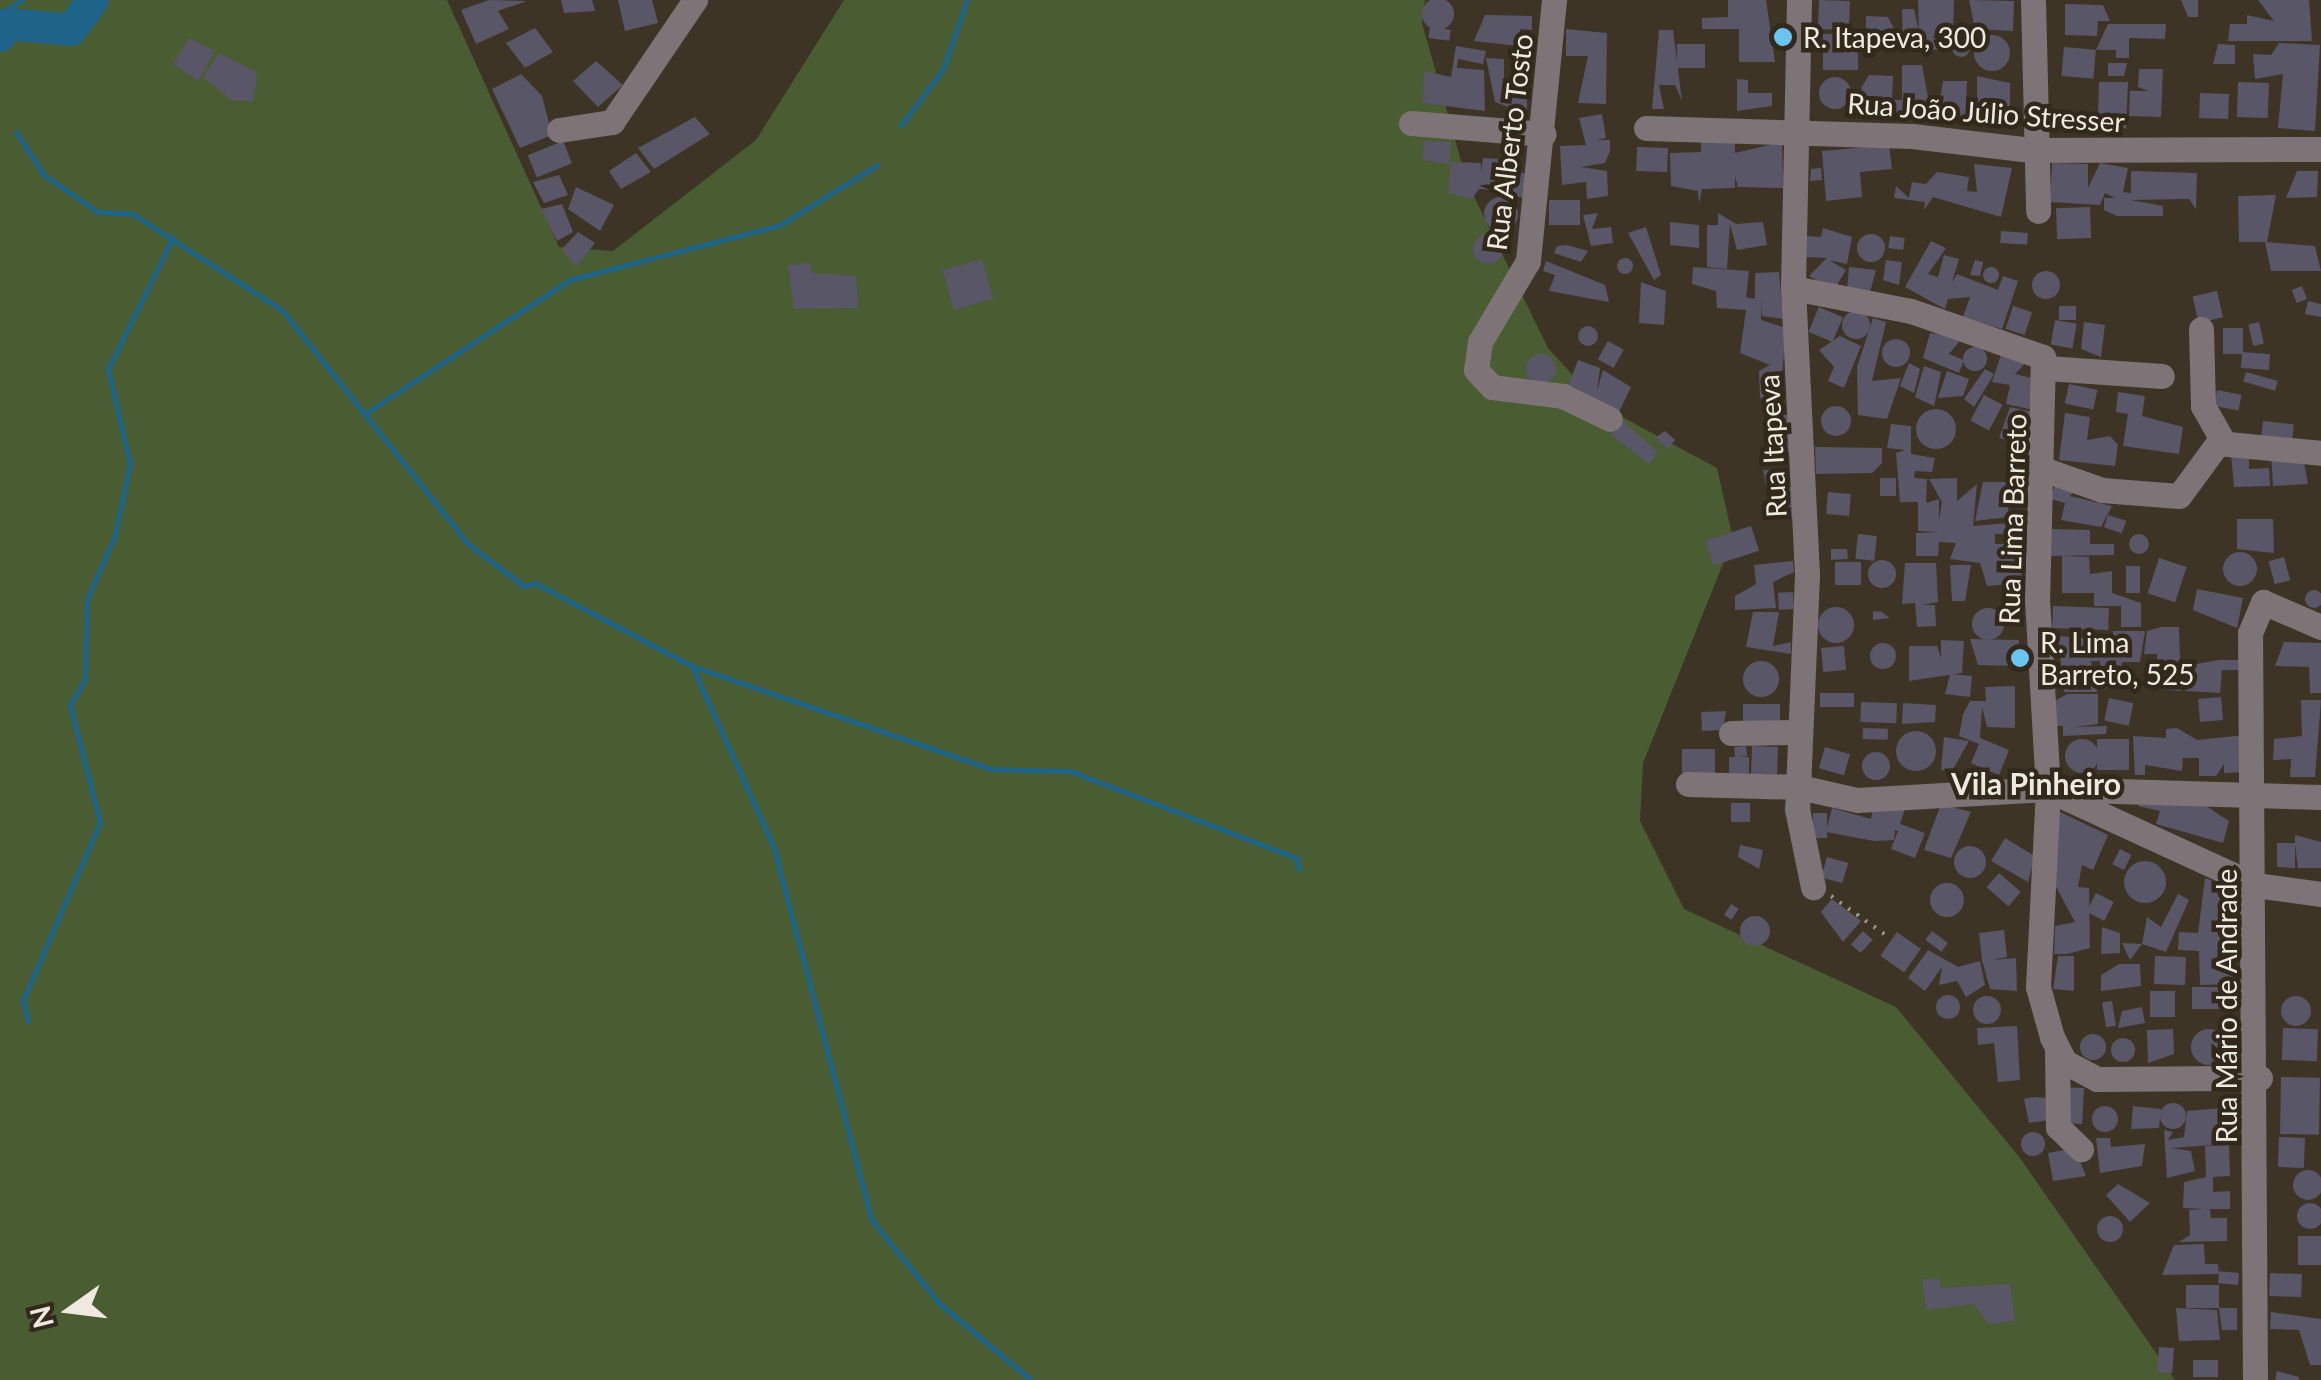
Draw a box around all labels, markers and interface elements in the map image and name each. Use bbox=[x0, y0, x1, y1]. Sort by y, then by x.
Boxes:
place label: R. Itapeva, 300 bbox=[1803, 20, 1986, 54]
marker: R. Itapeva, 300 bbox=[1772, 26, 1794, 48]
street label: Rua Alberto Tosto bbox=[1479, 31, 1539, 253]
street label: Rua João Júlio Stresser bbox=[1845, 85, 2127, 139]
street label: Rua Itapeva bbox=[1751, 374, 1793, 518]
street label: Rua Lima Barreto bbox=[1992, 413, 2032, 625]
place label: R. Lima Barreto, 525 bbox=[2040, 625, 2194, 691]
marker: R. Lima Barreto, 525 bbox=[2009, 647, 2031, 669]
district label: Vila Pinheiro bbox=[1951, 765, 2121, 801]
street label: Rua Mário de Andrade bbox=[2209, 868, 2243, 1144]
north arrow bbox=[20, 1260, 120, 1360]
text: N bbox=[22, 1303, 60, 1332]

